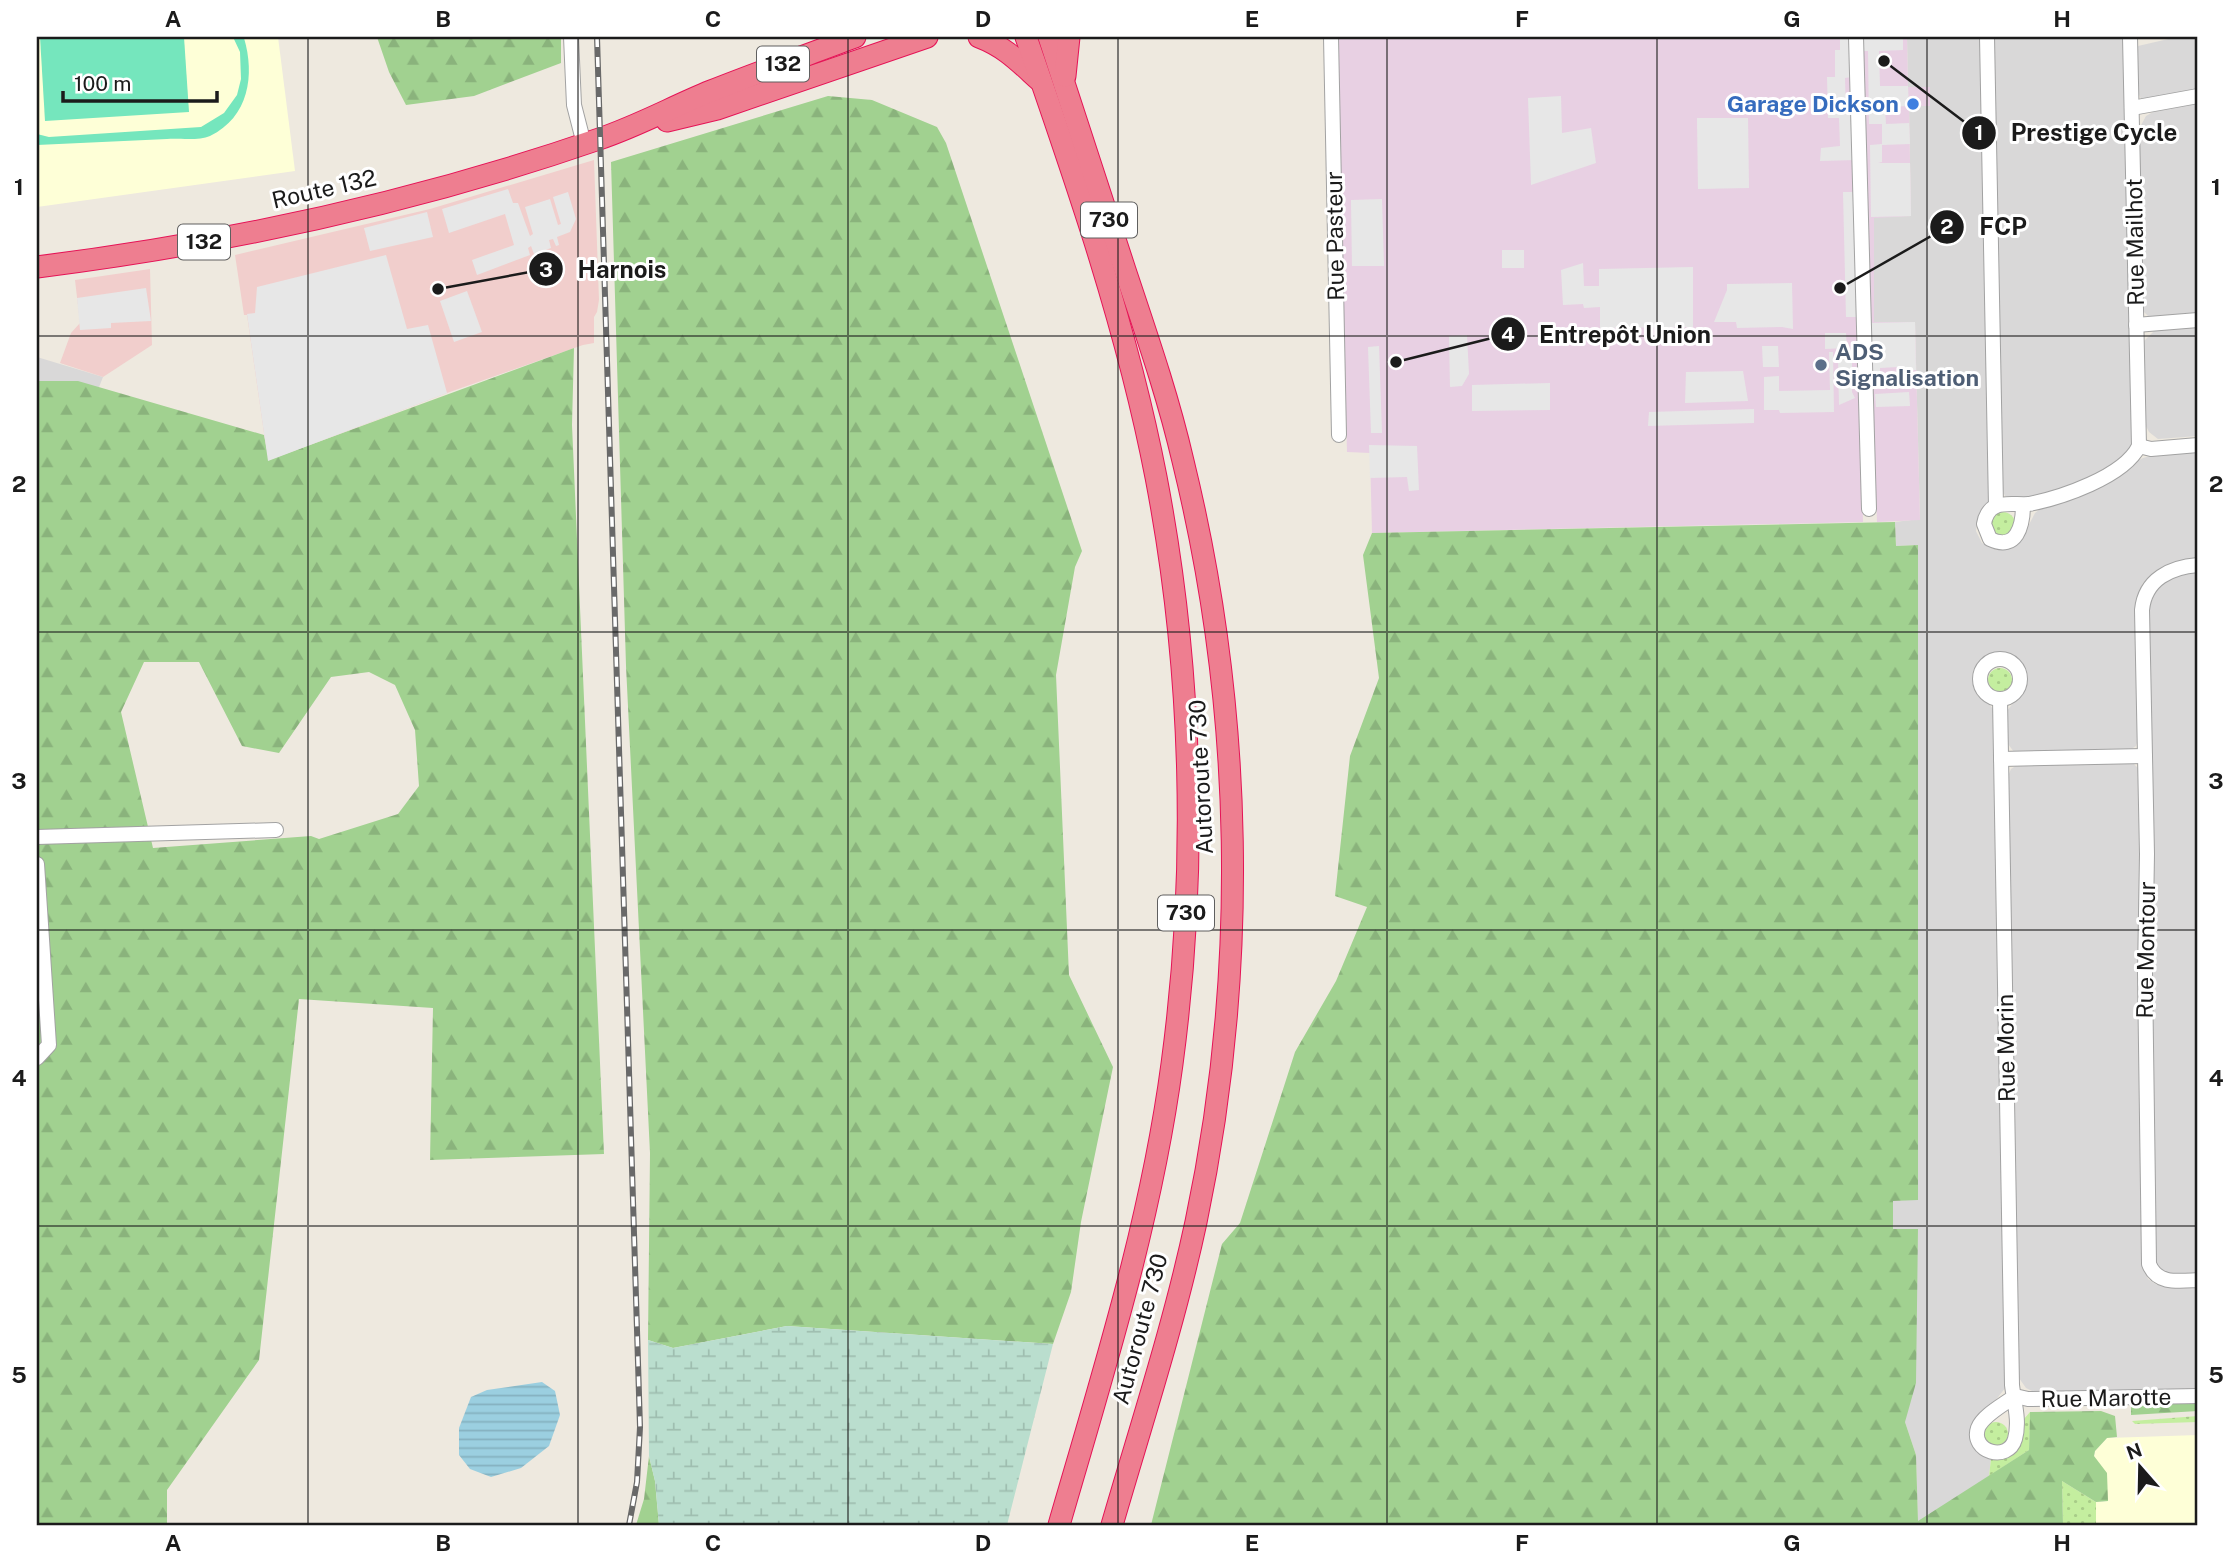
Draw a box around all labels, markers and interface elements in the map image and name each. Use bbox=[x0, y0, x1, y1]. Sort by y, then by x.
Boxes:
text: A bbox=[165, 5, 182, 32]
text: B bbox=[435, 5, 451, 32]
text: C bbox=[705, 5, 721, 32]
text: D bbox=[975, 5, 991, 32]
text: E bbox=[1245, 5, 1259, 32]
text: F bbox=[1515, 5, 1529, 32]
text: G bbox=[1783, 5, 1801, 32]
text: H bbox=[2053, 5, 2071, 32]
road number: 132 bbox=[757, 46, 809, 82]
scale bar bbox=[63, 60, 217, 104]
text: 100 m bbox=[74, 71, 131, 96]
place label: Garage Dickson bbox=[1727, 90, 1899, 117]
marker: Garage Dickson bbox=[1905, 96, 1921, 112]
callout: Prestige Cycle bbox=[1961, 110, 2191, 155]
text: Prestige Cycle bbox=[2011, 118, 2177, 146]
text: 1 bbox=[1975, 120, 1984, 145]
street label: Route 132 bbox=[269, 163, 379, 214]
street label: Rue Pasteur bbox=[1320, 171, 1349, 301]
text: 1 bbox=[14, 173, 24, 200]
text: 1 bbox=[2211, 173, 2221, 200]
street label: Rue Mailhot bbox=[2120, 178, 2149, 306]
road number: 730 bbox=[1081, 202, 1137, 238]
callout: FCP bbox=[1930, 204, 2041, 249]
text: FCP bbox=[1979, 212, 2027, 240]
text: 2 bbox=[1940, 214, 1954, 239]
road number: 132 bbox=[178, 224, 230, 260]
callout: Harnois bbox=[529, 247, 681, 292]
text: Harnois bbox=[577, 255, 667, 283]
text: 3 bbox=[539, 257, 553, 282]
callout: Entrepôt Union bbox=[1490, 312, 1725, 357]
text: Entrepôt Union bbox=[1539, 320, 1711, 348]
text: 4 bbox=[1501, 322, 1515, 347]
place label: ADS Signalisation bbox=[1835, 338, 1979, 391]
marker: ADS Signalisation bbox=[1813, 357, 1829, 373]
text: 2 bbox=[12, 470, 26, 497]
text: 2 bbox=[2209, 470, 2223, 497]
street label: Autoroute 730 bbox=[1183, 699, 1218, 855]
text: 3 bbox=[11, 767, 27, 794]
text: 3 bbox=[2208, 767, 2224, 794]
street label: Rue Montour bbox=[2131, 881, 2160, 1019]
road number: 730 bbox=[1158, 895, 1214, 930]
street label: Rue Morin bbox=[1991, 994, 2020, 1102]
text: 4 bbox=[11, 1064, 27, 1091]
text: 4 bbox=[2208, 1064, 2224, 1091]
street label: Autoroute 730 bbox=[1106, 1250, 1173, 1407]
text: 5 bbox=[11, 1361, 27, 1388]
text: 5 bbox=[2208, 1361, 2224, 1388]
street label: Rue Marotte bbox=[2040, 1383, 2172, 1412]
north arrow bbox=[2106, 1432, 2176, 1502]
text: N bbox=[2123, 1438, 2145, 1464]
text: A bbox=[165, 1529, 182, 1556]
text: B bbox=[435, 1529, 451, 1556]
text: C bbox=[705, 1529, 721, 1556]
text: D bbox=[975, 1529, 991, 1556]
text: E bbox=[1245, 1529, 1259, 1556]
text: F bbox=[1515, 1529, 1529, 1556]
text: G bbox=[1783, 1529, 1801, 1556]
text: H bbox=[2053, 1529, 2071, 1556]

